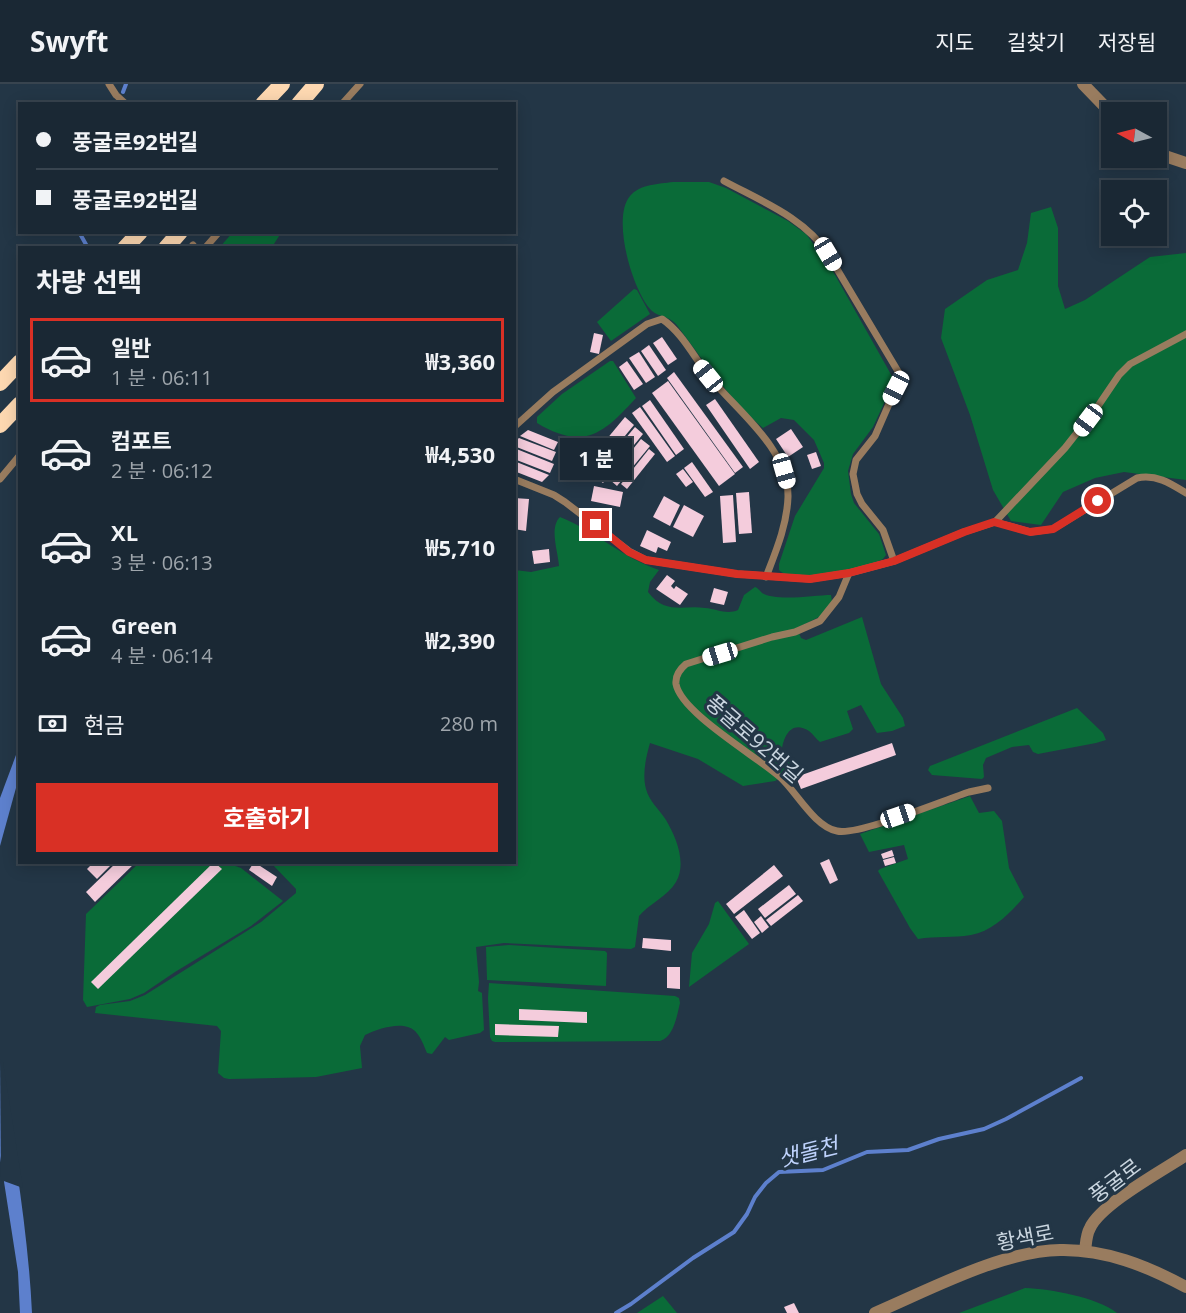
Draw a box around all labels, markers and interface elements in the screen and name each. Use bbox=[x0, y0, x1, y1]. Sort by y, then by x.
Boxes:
text: Swyft bbox=[30, 22, 108, 60]
text: 지도 bbox=[935, 28, 974, 56]
text: 길찾기 bbox=[1007, 28, 1065, 56]
text: 저장됨 bbox=[1098, 28, 1156, 56]
north arrow bbox=[1101, 102, 1167, 168]
map controls bbox=[1101, 102, 1167, 246]
text: 풍굴로92번길 bbox=[72, 126, 198, 156]
button: locate bbox=[1101, 180, 1167, 246]
text: 풍굴로92번길 bbox=[72, 184, 198, 214]
car bbox=[811, 234, 845, 274]
text: 차량 선택 bbox=[36, 263, 142, 300]
text: 일반 bbox=[111, 332, 151, 362]
icon: car bbox=[39, 333, 93, 387]
text: ₩3,360 bbox=[425, 346, 495, 376]
car bbox=[690, 356, 726, 396]
text: 1 분 · 06:11 bbox=[111, 364, 213, 391]
car bbox=[880, 368, 912, 408]
car bbox=[1070, 400, 1106, 440]
text: 컴포트 bbox=[111, 425, 172, 455]
icon: car bbox=[39, 426, 93, 480]
callout: 1 분 bbox=[560, 438, 632, 480]
text: ₩4,530 bbox=[425, 439, 495, 469]
text: 1 분 bbox=[578, 445, 614, 472]
car bbox=[770, 451, 798, 491]
text: 2 분 · 06:12 bbox=[111, 457, 213, 484]
route start bbox=[1084, 487, 1111, 514]
route end bbox=[582, 511, 609, 538]
text: XL bbox=[111, 517, 138, 547]
icon: car bbox=[39, 519, 93, 573]
text: ₩5,710 bbox=[425, 532, 495, 562]
text: 3 분 · 06:13 bbox=[111, 549, 213, 576]
text: Green bbox=[111, 610, 177, 640]
icon: car bbox=[39, 612, 93, 666]
text: ₩2,390 bbox=[425, 625, 495, 655]
car bbox=[700, 640, 740, 668]
text: 4 분 · 06:14 bbox=[111, 642, 213, 669]
street label: 풍굴로92번길 bbox=[700, 688, 809, 788]
icon: cash bbox=[36, 707, 69, 740]
text: 현금 bbox=[84, 709, 124, 739]
text: 280 m bbox=[440, 710, 498, 737]
button: 호출하기 bbox=[36, 783, 498, 852]
car bbox=[878, 802, 918, 830]
water label: 샛돌천 bbox=[775, 1128, 844, 1173]
street label: 풍굴로 bbox=[1083, 1152, 1146, 1209]
street label: 황색로 bbox=[994, 1218, 1056, 1256]

